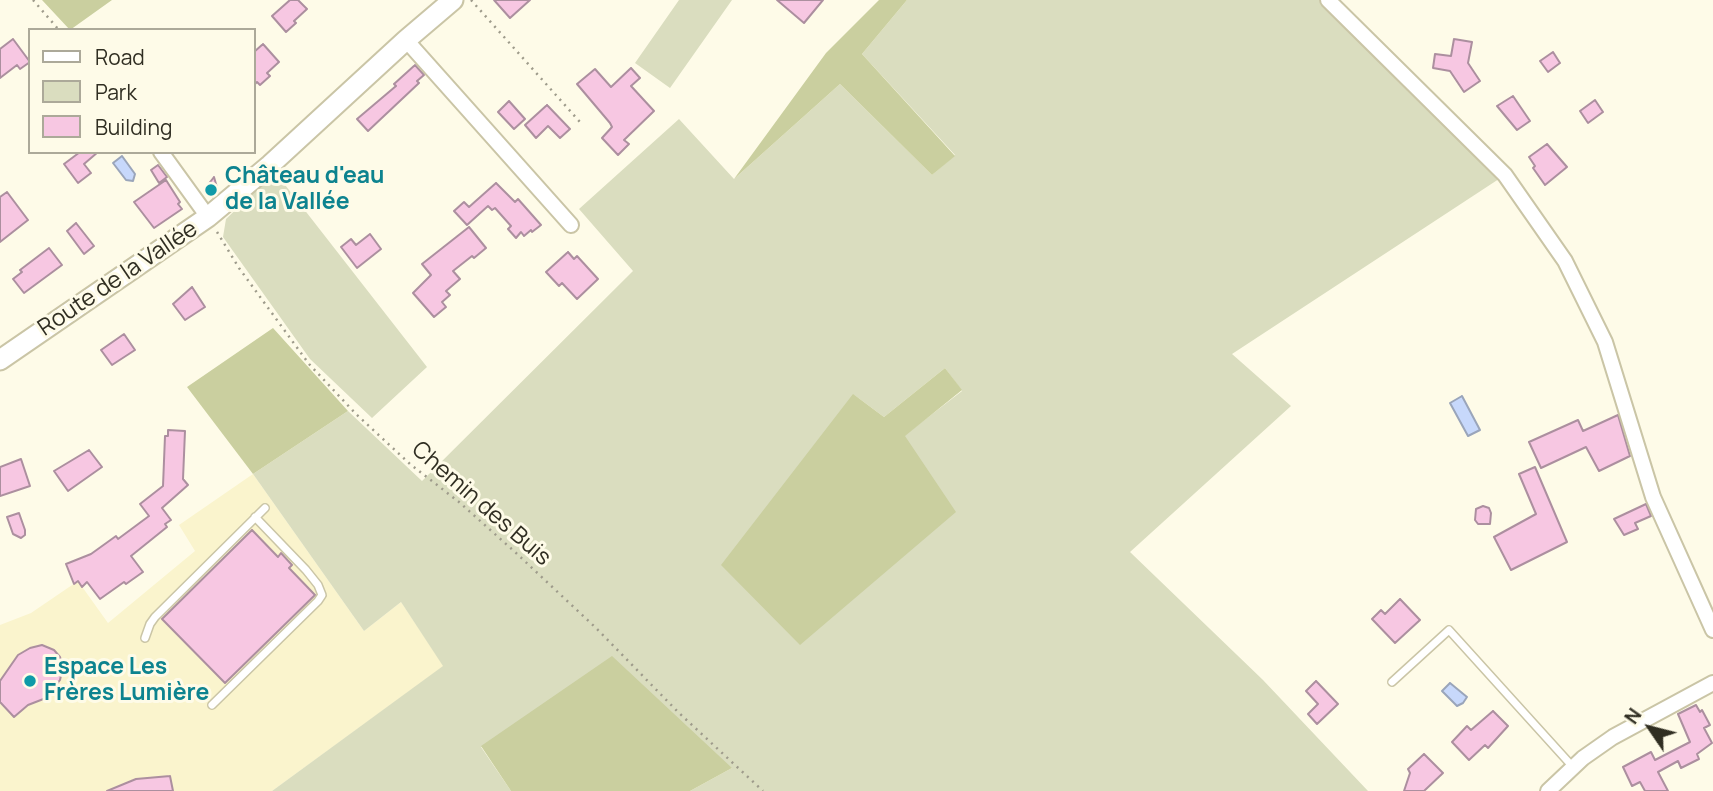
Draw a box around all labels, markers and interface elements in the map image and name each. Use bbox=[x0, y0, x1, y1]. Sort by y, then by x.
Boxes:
legend bbox=[28, 28, 256, 154]
text: Road bbox=[95, 43, 145, 71]
text: Park bbox=[95, 78, 137, 106]
text: Building bbox=[95, 113, 172, 141]
place label: Château d'eau de la Vallée bbox=[225, 163, 384, 217]
marker: Château d'eau de la Vallée bbox=[203, 182, 219, 198]
street label: Route de la Vallée bbox=[33, 215, 203, 343]
street label: Chemin des Buis bbox=[406, 436, 556, 572]
place label: Espace Les Frères Lumière bbox=[44, 654, 209, 708]
marker: Espace Les Frères Lumière bbox=[22, 673, 38, 689]
north arrow bbox=[1615, 693, 1685, 763]
text: N bbox=[1618, 703, 1647, 729]

